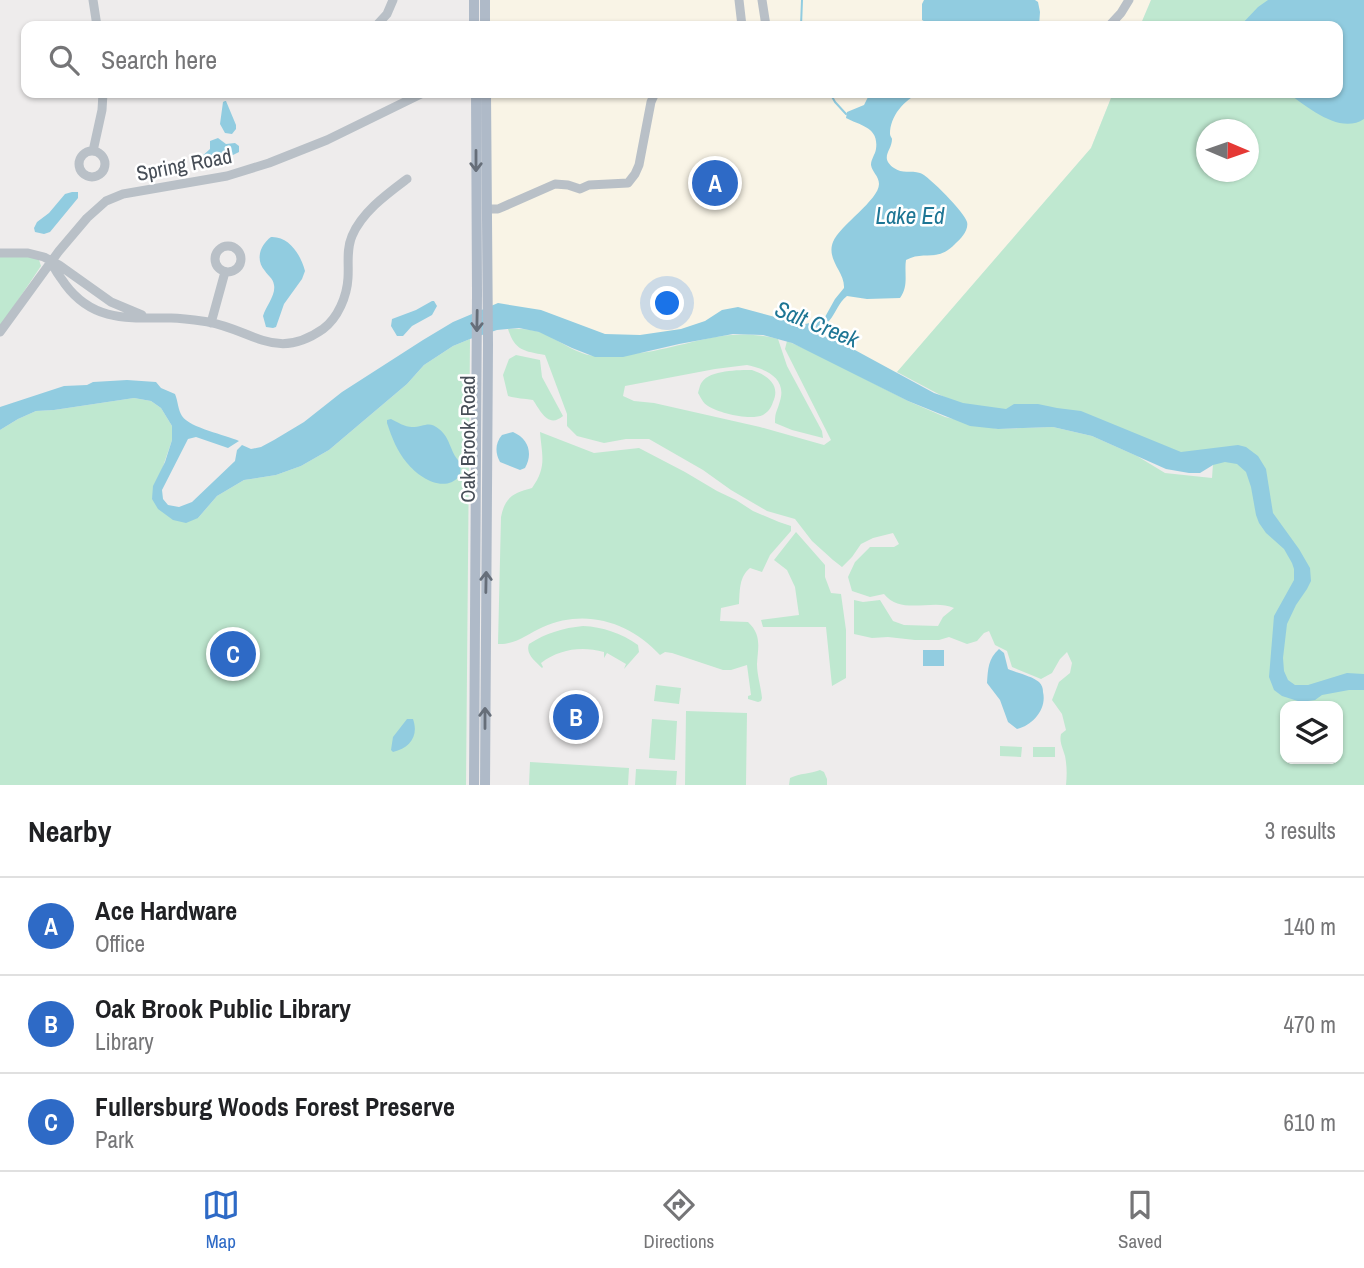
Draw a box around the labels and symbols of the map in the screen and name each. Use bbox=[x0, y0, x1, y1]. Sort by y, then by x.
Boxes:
north arrow bbox=[1196, 119, 1259, 182]
street label: Spring Road bbox=[134, 141, 234, 188]
one-way arrow bbox=[469, 149, 483, 172]
pin: A bbox=[692, 157, 738, 209]
water label: Lake Ed bbox=[875, 200, 945, 231]
your location bbox=[650, 286, 684, 320]
water label: Salt Creek bbox=[771, 293, 865, 355]
one-way arrow bbox=[470, 310, 484, 333]
street label: Oak Brook Road bbox=[453, 375, 482, 503]
one-way arrow bbox=[479, 571, 493, 594]
pin: C bbox=[210, 628, 256, 680]
pin: B bbox=[553, 691, 599, 743]
one-way arrow bbox=[478, 706, 492, 729]

